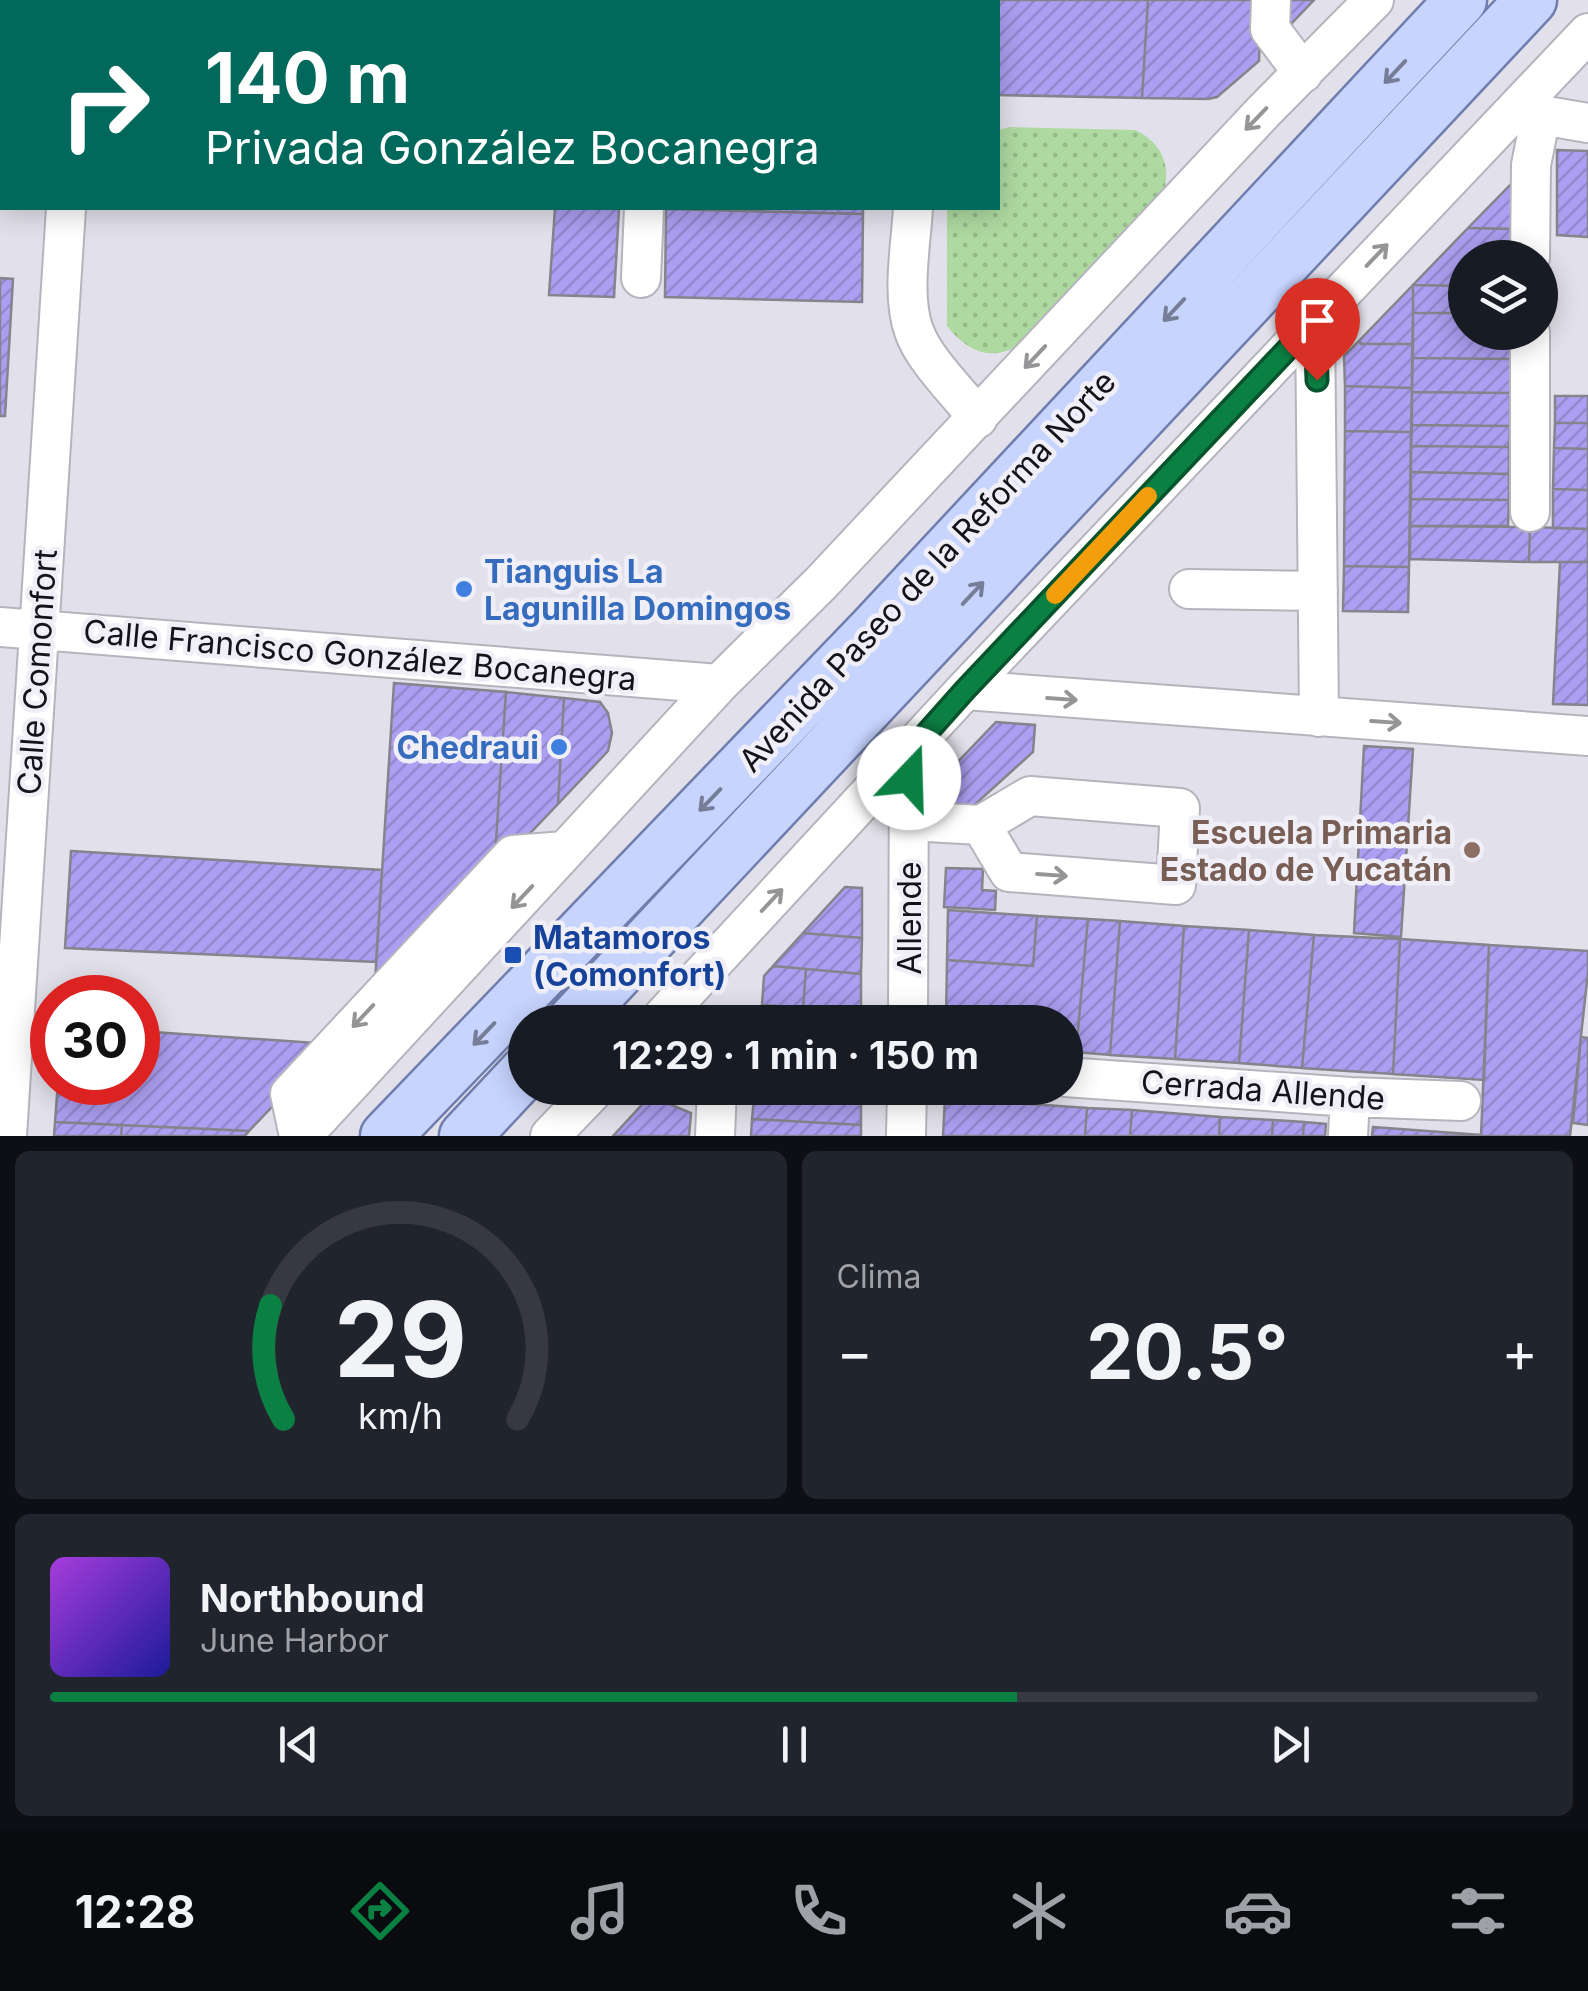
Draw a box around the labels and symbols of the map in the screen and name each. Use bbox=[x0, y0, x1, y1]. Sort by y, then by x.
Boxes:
one-way arrow bbox=[1383, 59, 1407, 83]
one-way arrow bbox=[1245, 106, 1269, 131]
one-way arrow bbox=[1365, 243, 1389, 267]
pin bbox=[1275, 278, 1360, 381]
one-way arrow bbox=[1163, 297, 1186, 322]
one-way arrow bbox=[1023, 344, 1047, 368]
street label: Avenida Paseo de la Reforma Norte bbox=[731, 362, 1123, 780]
street label: Calle Comonfort bbox=[9, 548, 65, 796]
place label: Tianguis La Lagunilla Domingos bbox=[484, 552, 791, 628]
marker: Tianguis La Lagunilla Domingos bbox=[453, 578, 475, 600]
one-way arrow bbox=[961, 581, 984, 606]
street label: Calle Francisco González Bocanegra bbox=[82, 611, 638, 699]
one-way arrow bbox=[1046, 689, 1078, 708]
one-way arrow bbox=[1370, 712, 1402, 731]
position arrow bbox=[857, 726, 961, 830]
place label: Chedraui bbox=[396, 728, 539, 767]
marker: Chedraui bbox=[548, 736, 570, 758]
one-way arrow bbox=[698, 787, 722, 811]
place label: Escuela Primaria Estado de Yucatán bbox=[1160, 813, 1452, 889]
marker: Escuela Primaria Estado de Yucatán bbox=[1461, 839, 1483, 861]
street label: Allende bbox=[890, 861, 929, 975]
one-way arrow bbox=[1036, 866, 1068, 885]
one-way arrow bbox=[511, 884, 534, 909]
one-way arrow bbox=[760, 888, 783, 913]
place label: Matamoros (Comonfort) bbox=[533, 918, 726, 994]
marker: Matamoros (Comonfort) bbox=[502, 944, 524, 966]
speed limit sign: 30 bbox=[30, 975, 160, 1105]
one-way arrow bbox=[351, 1004, 375, 1028]
one-way arrow bbox=[473, 1021, 496, 1046]
street label: Cerrada Allende bbox=[1140, 1062, 1386, 1118]

